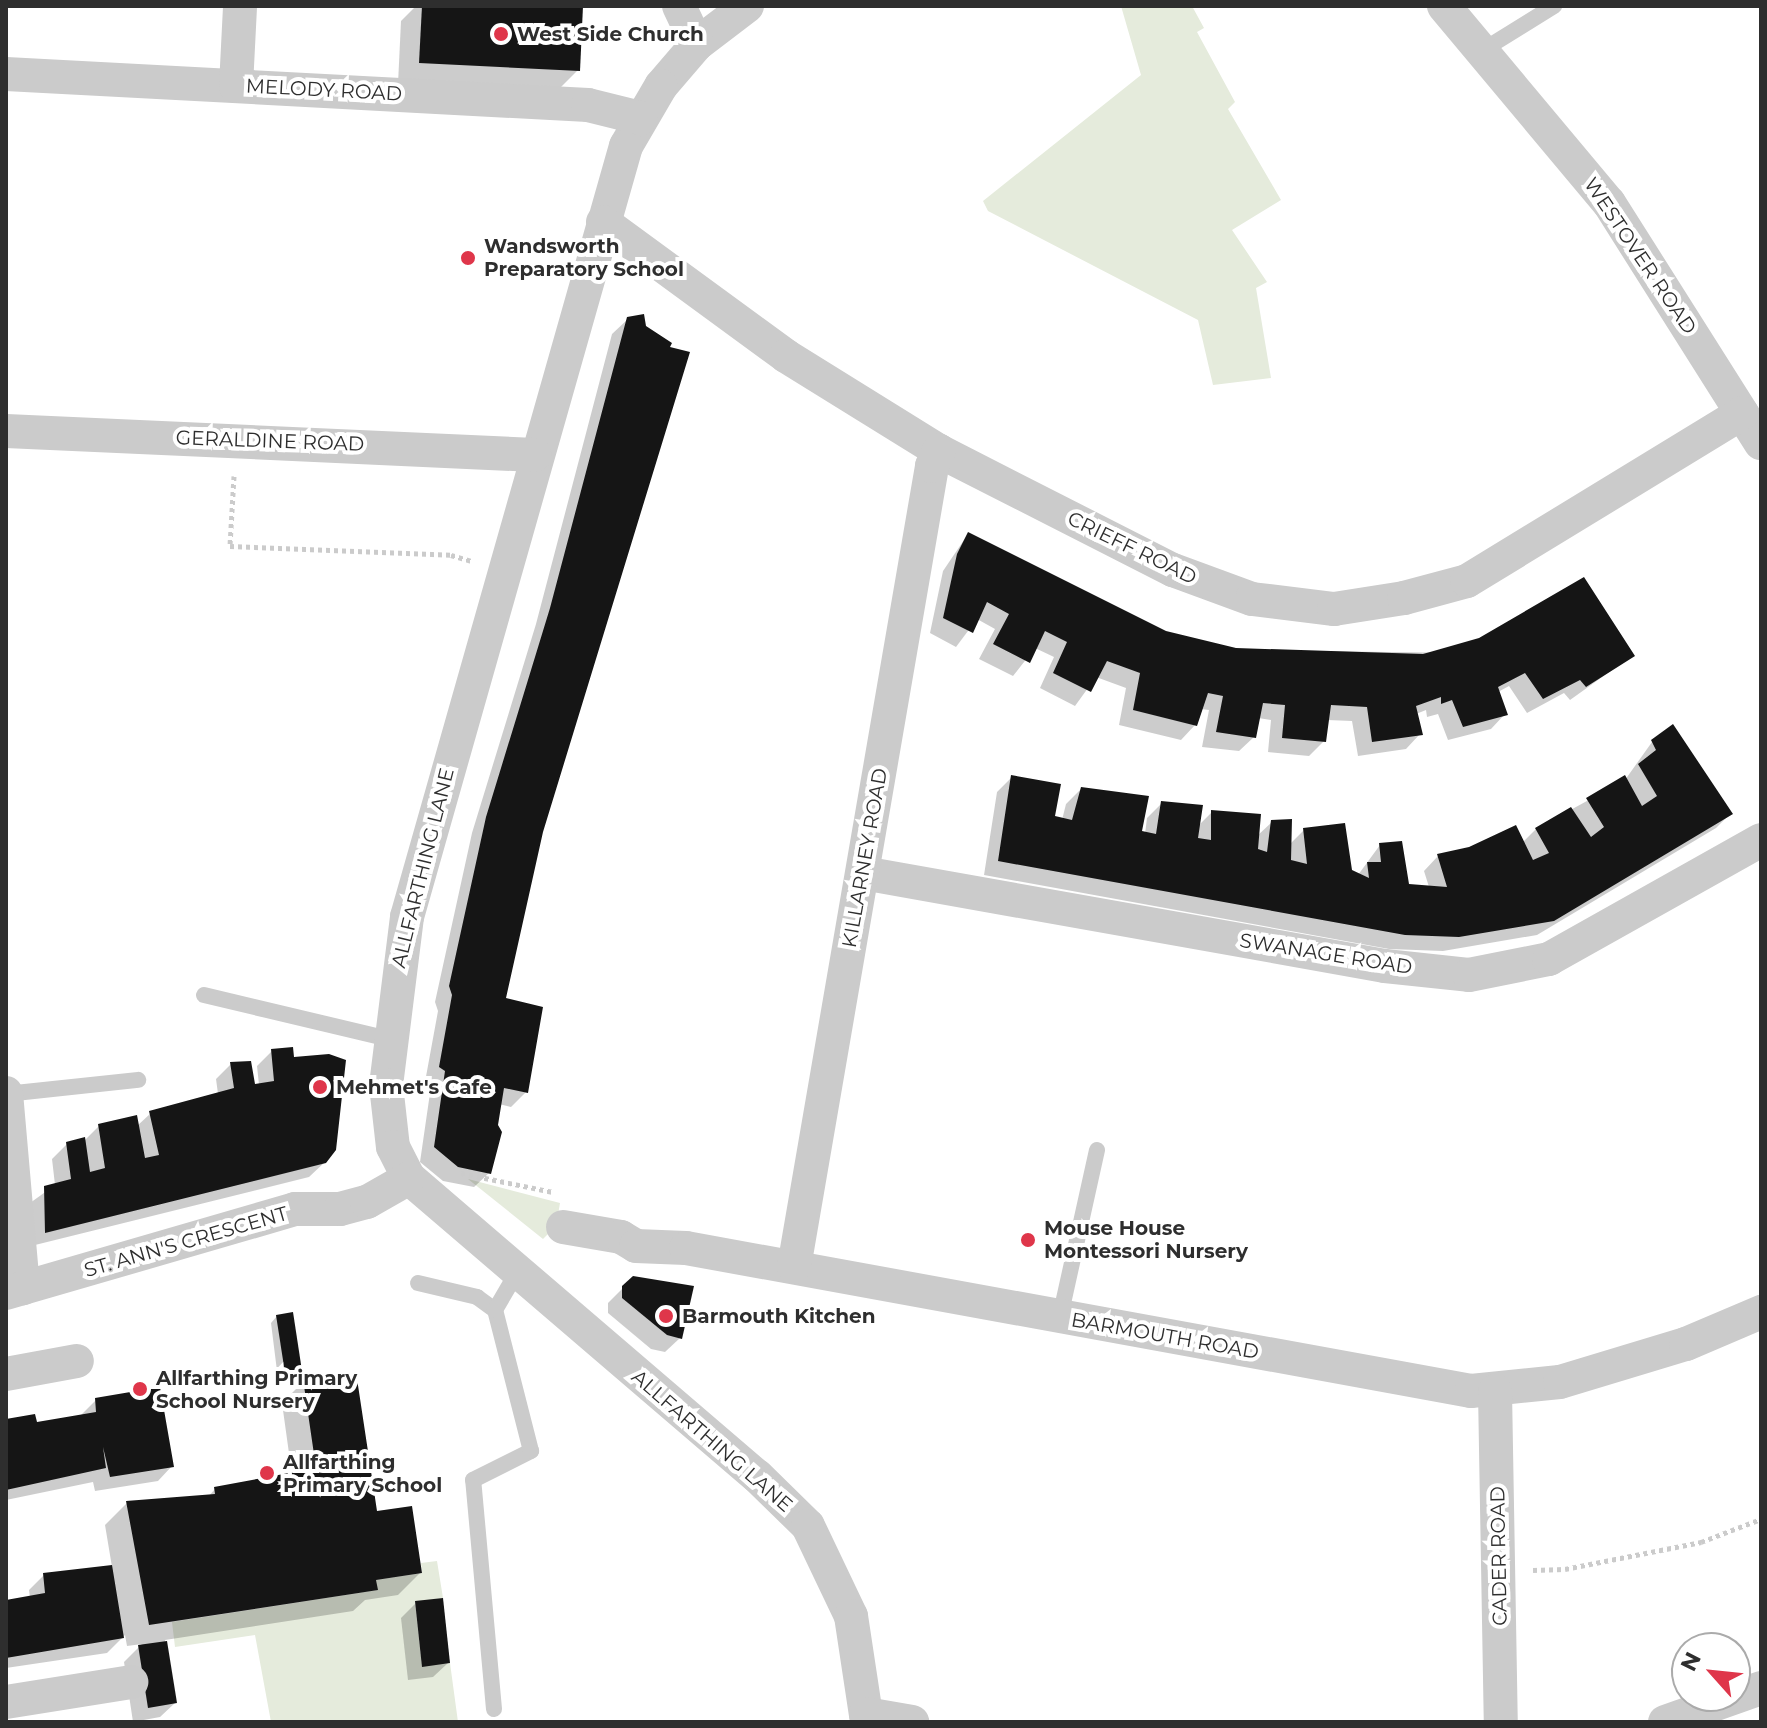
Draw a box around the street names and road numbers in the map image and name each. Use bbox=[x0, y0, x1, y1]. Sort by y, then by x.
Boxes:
street label: MELODY ROAD bbox=[245, 74, 403, 106]
street label: WESTOVER ROAD bbox=[1579, 173, 1701, 339]
street label: GERALDINE ROAD bbox=[175, 426, 365, 456]
street label: CRIEFF ROAD bbox=[1064, 506, 1200, 590]
street label: ALLFARTHING LANE bbox=[387, 766, 459, 970]
street label: KILLARNEY ROAD bbox=[837, 766, 893, 950]
street label: SWANAGE ROAD bbox=[1238, 928, 1414, 980]
street label: ST. ANN'S CRESCENT bbox=[82, 1201, 290, 1283]
street label: BARMOUTH ROAD bbox=[1069, 1308, 1261, 1364]
street label: ALLFARTHING LANE bbox=[627, 1365, 797, 1517]
street label: CADER ROAD bbox=[1486, 1486, 1512, 1626]

